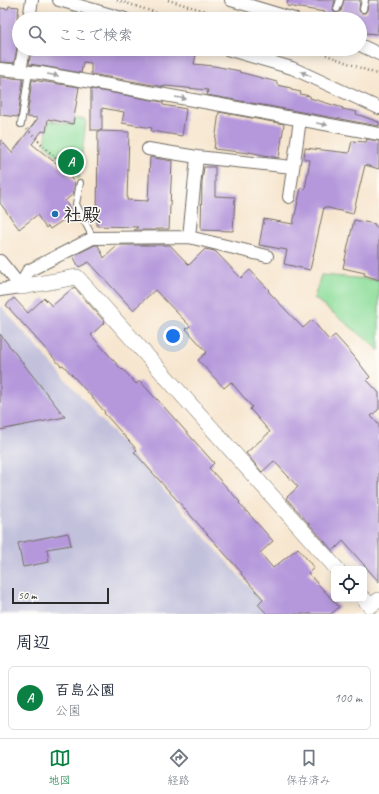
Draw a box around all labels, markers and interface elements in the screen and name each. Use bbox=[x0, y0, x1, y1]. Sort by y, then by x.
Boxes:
search box bbox=[12, 12, 367, 56]
icon: search bbox=[26, 23, 48, 45]
text: ここで検索 bbox=[58, 26, 133, 45]
one-way arrow bbox=[300, 71, 311, 77]
one-way arrow bbox=[47, 73, 59, 79]
one-way arrow bbox=[175, 95, 187, 101]
one-way arrow bbox=[316, 121, 328, 127]
pin: A bbox=[58, 147, 84, 177]
place label: 社殿 bbox=[63, 203, 101, 227]
marker: 社殿 bbox=[50, 209, 60, 219]
your location bbox=[163, 326, 183, 346]
map controls bbox=[331, 566, 367, 602]
button: locate bbox=[331, 566, 367, 602]
scale bar bbox=[12, 586, 109, 605]
text: 50 m bbox=[18, 588, 37, 602]
text: 周辺 bbox=[16, 632, 50, 653]
text: 百島公園 bbox=[55, 681, 115, 700]
text: A bbox=[27, 690, 33, 706]
text: 100 m bbox=[334, 690, 362, 706]
text: 公園 bbox=[55, 703, 81, 719]
tab: 地図 bbox=[49, 747, 71, 787]
tab: 経路 bbox=[168, 747, 190, 787]
tab: 保存済み bbox=[287, 747, 331, 787]

